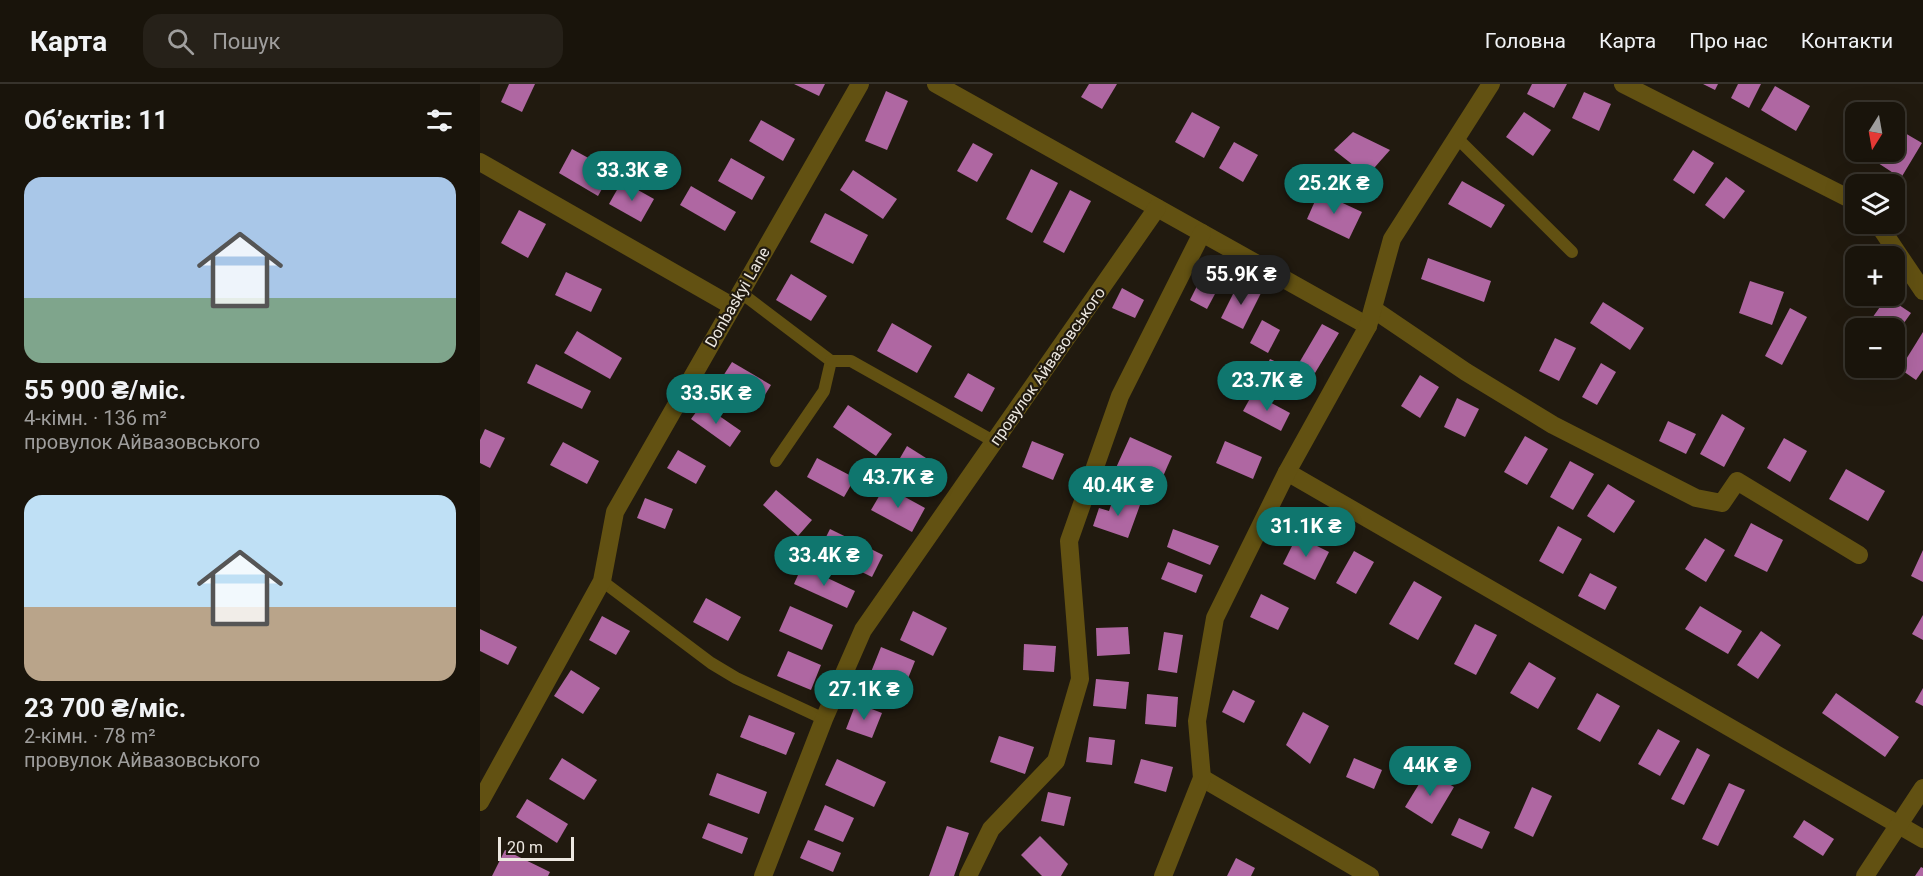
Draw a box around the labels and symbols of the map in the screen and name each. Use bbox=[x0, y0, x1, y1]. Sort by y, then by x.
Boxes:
north arrow bbox=[1845, 102, 1905, 162]
pin: 33.3K ₴ bbox=[577, 151, 687, 202]
pin: 25.2K ₴ bbox=[1279, 164, 1389, 215]
street label: Donbaskyi Lane bbox=[701, 244, 774, 351]
pin: 55.9K ₴ bbox=[1186, 255, 1296, 306]
street label: провулок Айвазовського bbox=[985, 283, 1109, 449]
pin: 23.7K ₴ bbox=[1212, 361, 1322, 412]
pin: 33.5K ₴ bbox=[661, 374, 771, 425]
pin: 43.7K ₴ bbox=[843, 458, 953, 509]
pin: 40.4K ₴ bbox=[1063, 466, 1173, 517]
pin: 31.1K ₴ bbox=[1251, 507, 1361, 558]
pin: 33.4K ₴ bbox=[769, 536, 879, 587]
pin: 27.1K ₴ bbox=[809, 670, 919, 721]
pin: 44K ₴ bbox=[1388, 746, 1472, 797]
scale bar bbox=[498, 834, 574, 862]

